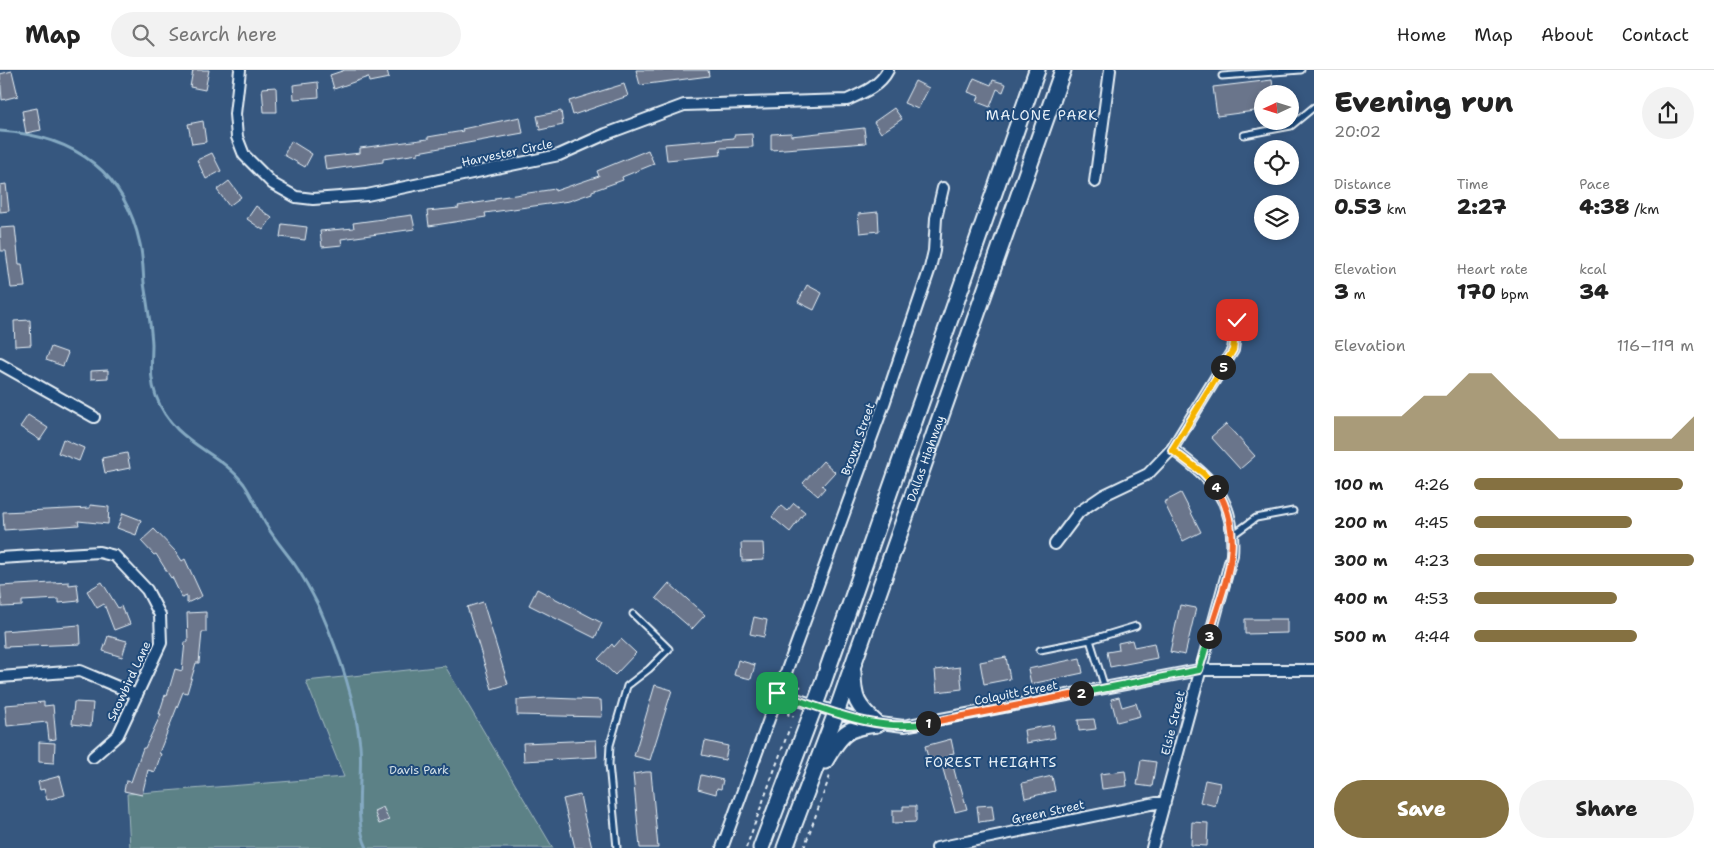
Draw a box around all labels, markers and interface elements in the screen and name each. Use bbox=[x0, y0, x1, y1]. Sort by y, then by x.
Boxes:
search box bbox=[111, 12, 461, 57]
text: Map bbox=[25, 19, 81, 51]
icon: search bbox=[129, 21, 157, 49]
text: Search here bbox=[169, 22, 277, 47]
text: Home bbox=[1397, 23, 1446, 47]
text: Map bbox=[1474, 23, 1513, 47]
text: About bbox=[1541, 23, 1594, 47]
text: Contact bbox=[1622, 23, 1689, 47]
text: Evening run bbox=[1334, 83, 1513, 121]
north arrow bbox=[1254, 85, 1299, 130]
map controls bbox=[1254, 85, 1299, 240]
button: share bbox=[1642, 87, 1694, 139]
district label: MALONE PARK bbox=[986, 106, 1098, 124]
text: 20:02 bbox=[1334, 121, 1381, 142]
street label: Harvester Circle bbox=[460, 135, 554, 170]
button: locate bbox=[1254, 140, 1299, 185]
text: Distance bbox=[1334, 175, 1391, 193]
text: Time bbox=[1457, 175, 1489, 193]
text: Pace bbox=[1579, 175, 1610, 193]
text: 0.53 bbox=[1334, 193, 1382, 221]
text: 2:27 bbox=[1457, 193, 1506, 221]
text: 4:38 bbox=[1579, 193, 1630, 221]
button: layers bbox=[1254, 195, 1299, 240]
text: km bbox=[1382, 200, 1406, 218]
text: /km bbox=[1630, 200, 1659, 218]
text: Elevation bbox=[1334, 260, 1397, 278]
text: Heart rate bbox=[1457, 260, 1528, 278]
text: kcal bbox=[1579, 260, 1607, 278]
text: 3 bbox=[1334, 278, 1349, 306]
text: 170 bbox=[1457, 278, 1496, 306]
text: 34 bbox=[1579, 278, 1609, 306]
text: m bbox=[1349, 285, 1366, 303]
text: bpm bbox=[1496, 285, 1529, 303]
pin bbox=[1216, 299, 1258, 341]
icon: check bbox=[1223, 306, 1251, 334]
text: Elevation bbox=[1334, 335, 1406, 356]
text: 116–119 m bbox=[1617, 335, 1694, 356]
pin: 5 bbox=[1210, 354, 1236, 380]
text: 5 bbox=[1219, 358, 1228, 376]
street label: Brown Street bbox=[837, 400, 879, 478]
street label: Dallas Highway bbox=[903, 413, 948, 504]
pin: 4 bbox=[1204, 474, 1228, 500]
text: 100 m bbox=[1334, 474, 1383, 495]
text: 4:26 bbox=[1414, 474, 1450, 495]
text: 4 bbox=[1212, 478, 1221, 496]
text: 200 m bbox=[1334, 512, 1387, 533]
text: 4:45 bbox=[1414, 512, 1449, 533]
text: 300 m bbox=[1334, 550, 1388, 571]
text: 4:23 bbox=[1414, 550, 1450, 571]
text: 400 m bbox=[1334, 588, 1388, 609]
text: 4:53 bbox=[1414, 588, 1449, 609]
pin: 3 bbox=[1196, 624, 1222, 648]
text: 500 m bbox=[1334, 626, 1386, 647]
text: 4:44 bbox=[1414, 626, 1450, 647]
text: 3 bbox=[1205, 627, 1214, 645]
street label: Snowbird Lane bbox=[103, 638, 155, 724]
pin bbox=[756, 672, 798, 714]
street label: Colquitt Street bbox=[973, 677, 1059, 709]
icon: arrive bbox=[763, 679, 791, 707]
pin: 2 bbox=[1068, 680, 1094, 706]
text: 2 bbox=[1077, 684, 1086, 702]
street label: Elsie Street bbox=[1157, 689, 1189, 757]
pin: 1 bbox=[916, 710, 940, 736]
text: 1 bbox=[925, 714, 932, 732]
district label: FOREST HEIGHTS bbox=[925, 753, 1057, 771]
park label: Davis Park bbox=[389, 762, 449, 778]
button: Save bbox=[1334, 780, 1509, 838]
button: Share bbox=[1519, 780, 1694, 838]
street label: Green Street bbox=[1010, 796, 1086, 828]

